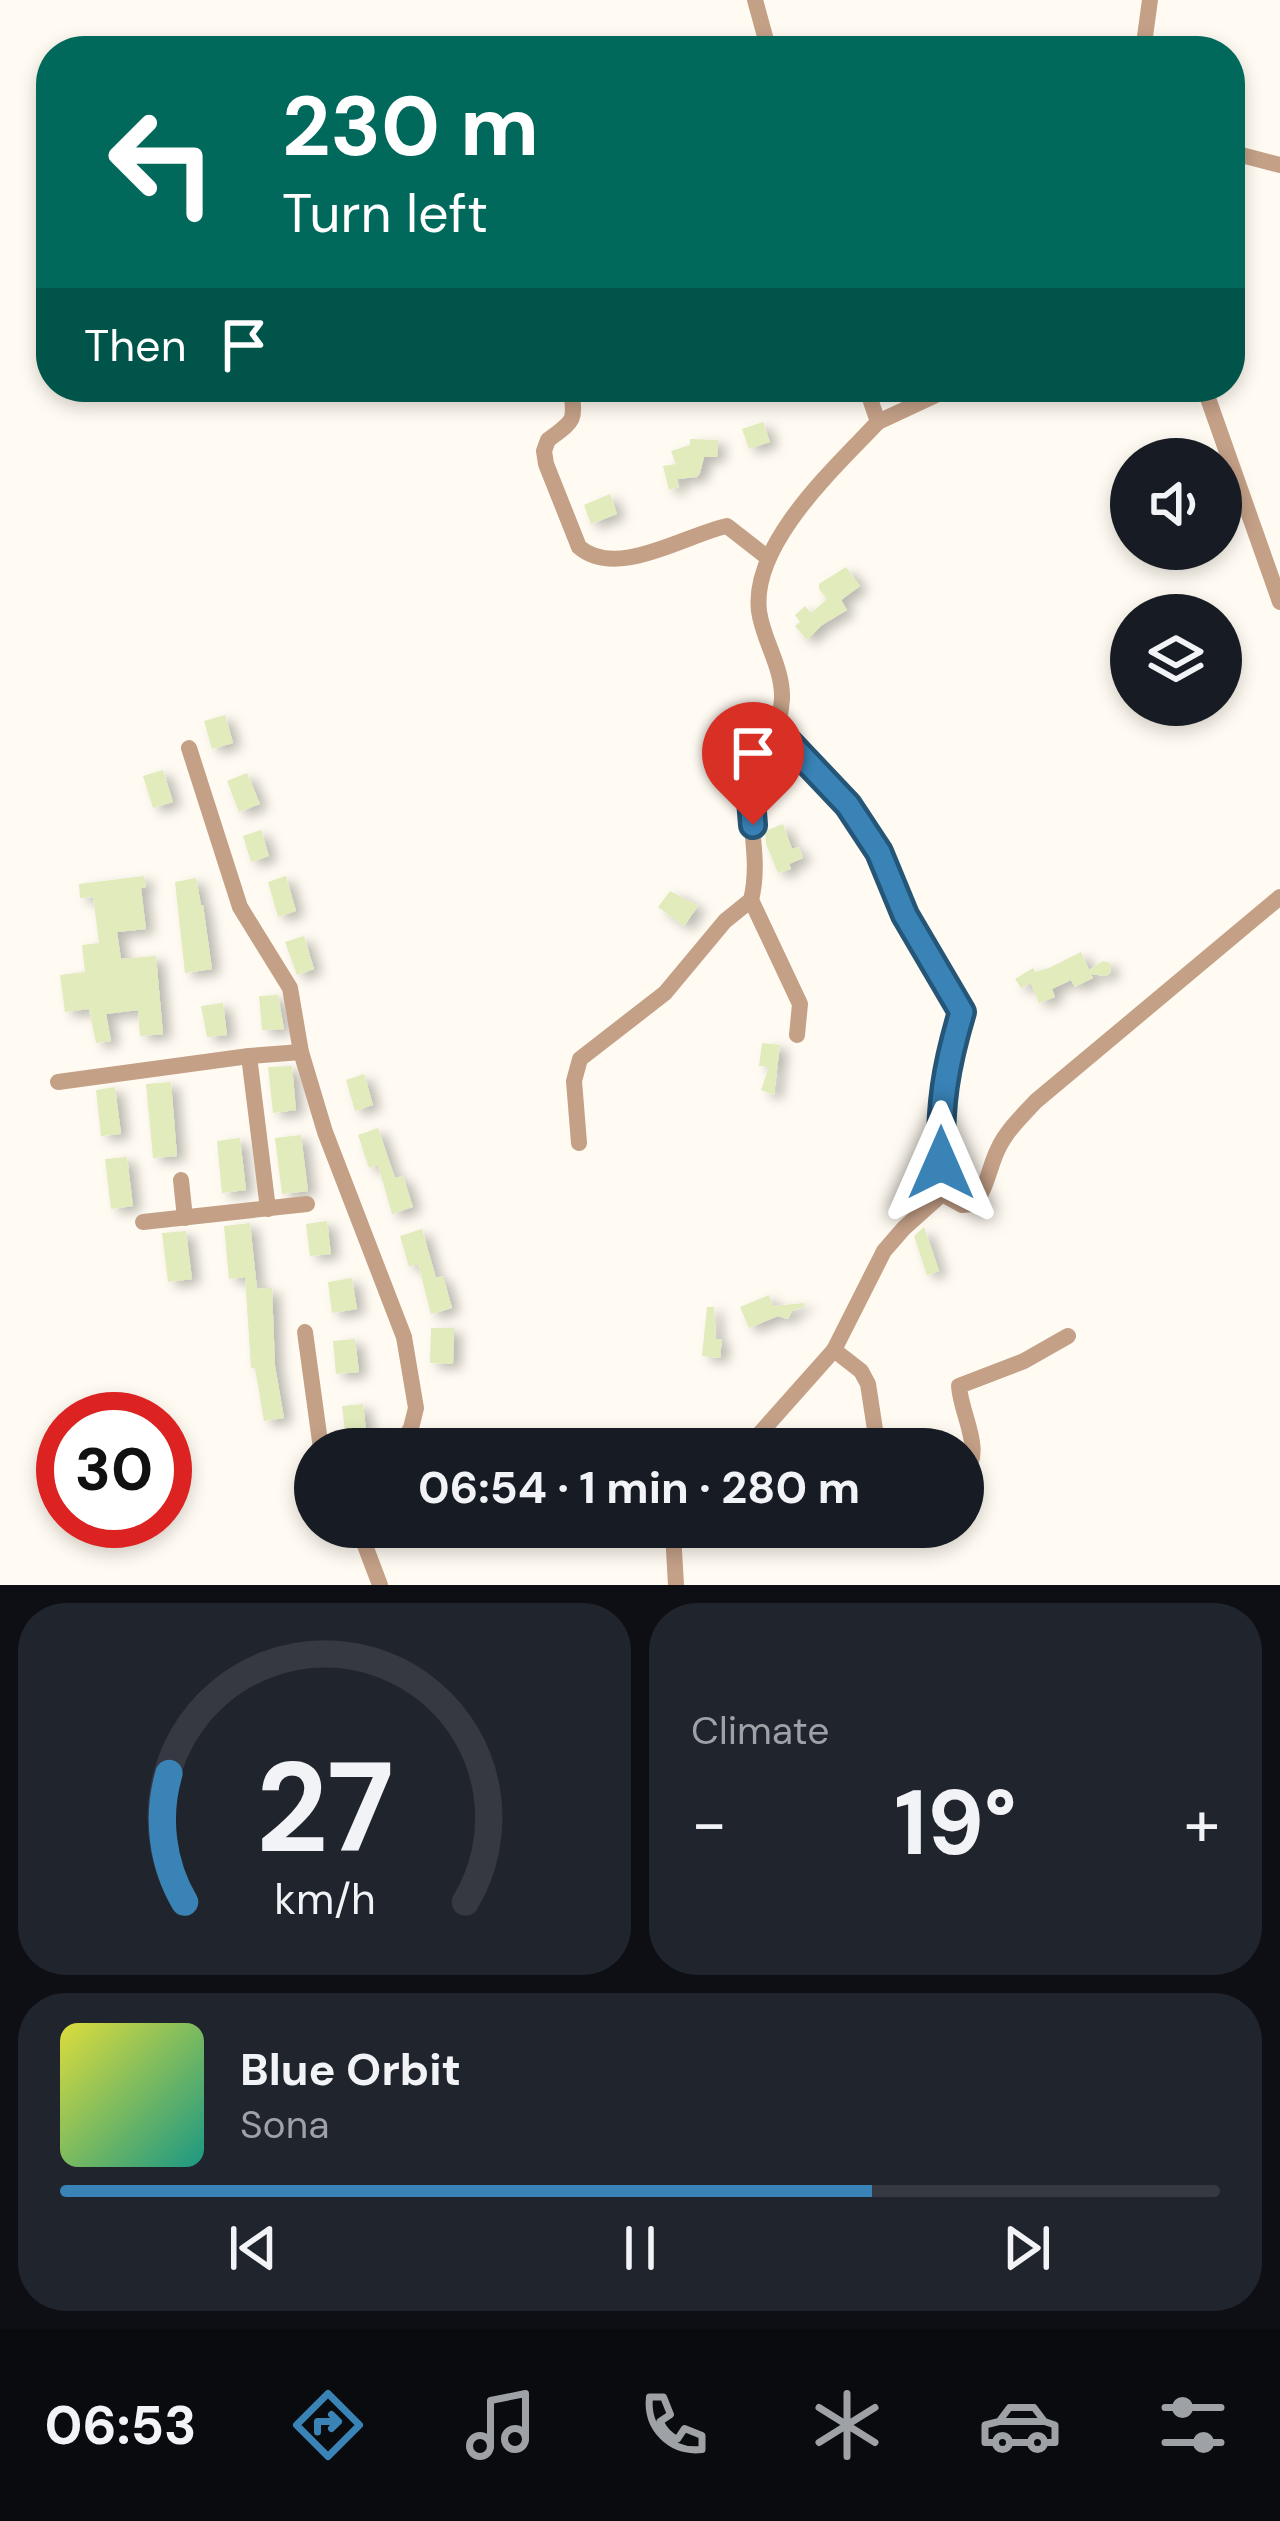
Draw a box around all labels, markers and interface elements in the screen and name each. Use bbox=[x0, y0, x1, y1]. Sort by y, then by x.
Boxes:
text: 230 m bbox=[282, 72, 539, 181]
icon: left bbox=[84, 84, 240, 240]
text: Turn left bbox=[282, 178, 488, 249]
icon: arrive bbox=[211, 312, 277, 378]
text: Then bbox=[84, 316, 187, 375]
map controls bbox=[1110, 438, 1242, 726]
button: sound bbox=[1110, 438, 1242, 570]
button: layers bbox=[1110, 594, 1242, 726]
pin bbox=[702, 702, 804, 825]
icon: arrive bbox=[720, 720, 786, 786]
position arrow bbox=[878, 1100, 1004, 1226]
speed limit sign: 30 bbox=[36, 1392, 192, 1548]
text: 06:54 · 1 min · 280 m bbox=[418, 1458, 860, 1517]
text: Climate bbox=[691, 1705, 829, 1756]
text: 27 bbox=[255, 1727, 394, 1890]
text: 19° bbox=[894, 1765, 1017, 1882]
text: − bbox=[691, 1781, 727, 1866]
text: + bbox=[1184, 1781, 1220, 1866]
text: km/h bbox=[274, 1871, 375, 1927]
text: Blue Orbit bbox=[240, 2040, 461, 2099]
text: Sona bbox=[240, 2099, 329, 2150]
icon: previous bbox=[220, 2215, 286, 2281]
icon: pause bbox=[607, 2215, 673, 2281]
icon: next bbox=[994, 2215, 1060, 2281]
icon: directions bbox=[286, 2383, 370, 2467]
icon: music bbox=[459, 2383, 543, 2467]
icon: phone bbox=[632, 2383, 716, 2467]
icon: climate bbox=[805, 2383, 889, 2467]
icon: car bbox=[978, 2383, 1062, 2467]
icon: filters bbox=[1151, 2383, 1235, 2467]
text: 06:53 bbox=[45, 2390, 197, 2461]

